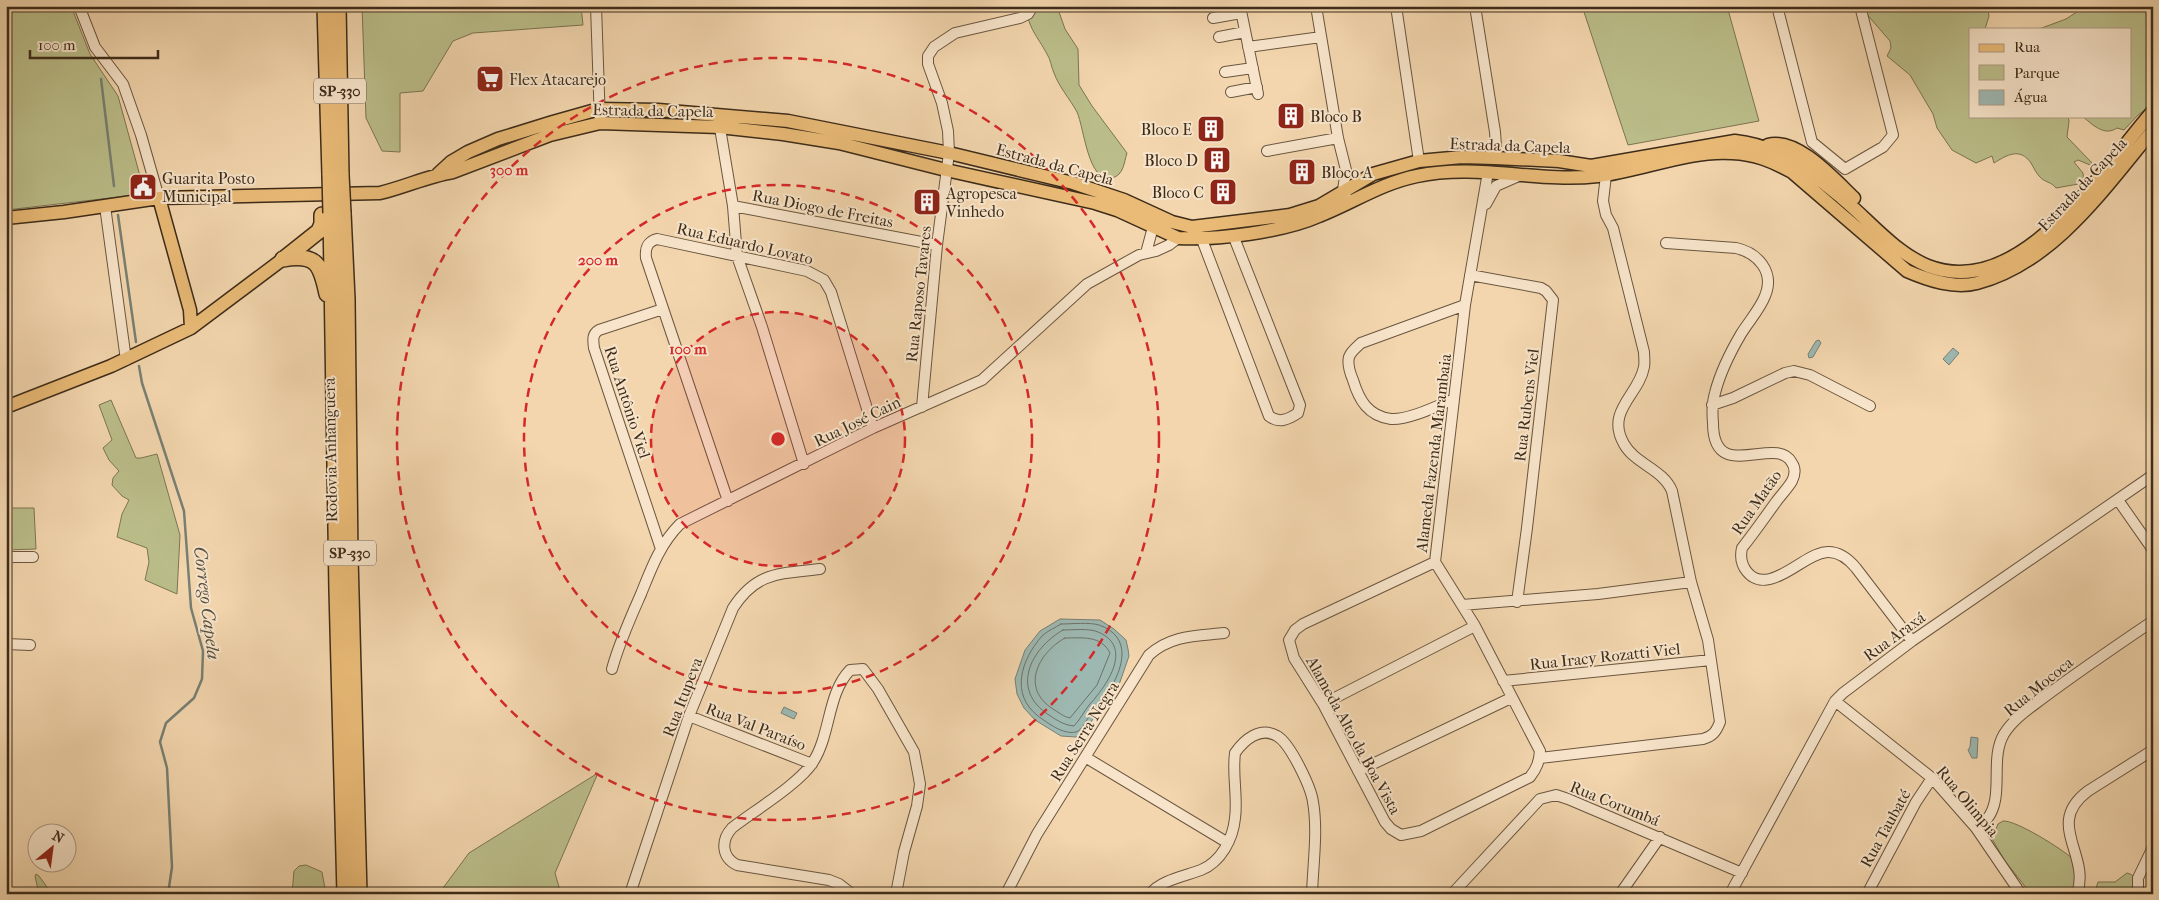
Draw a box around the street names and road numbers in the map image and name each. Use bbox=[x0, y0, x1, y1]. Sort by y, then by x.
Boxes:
road number: SP-330 bbox=[314, 78, 366, 104]
street label: Estrada da Capela bbox=[592, 100, 714, 121]
street label: Estrada da Capela bbox=[2034, 133, 2131, 235]
street label: Estrada da Capela bbox=[1449, 134, 1571, 157]
street label: Estrada da Capela bbox=[994, 140, 1116, 189]
street label: Rua Diogo de Freitas bbox=[751, 186, 895, 231]
street label: Rua Eduardo Lovato bbox=[675, 219, 815, 268]
street label: Rua Raposo Tavares bbox=[902, 225, 935, 363]
street label: Rua Antônio Viel bbox=[600, 343, 655, 461]
street label: Rua Rubens Viel bbox=[1510, 347, 1543, 463]
street label: Alameda Fazenda Marambaia bbox=[1412, 352, 1455, 554]
street label: Rodovia Anhanguera bbox=[320, 377, 341, 523]
street label: Rua José Cain bbox=[811, 392, 904, 451]
street label: Rua Matão bbox=[1727, 466, 1786, 538]
road number: SP-330 bbox=[324, 540, 376, 566]
street label: Rua Araxá bbox=[1860, 607, 1929, 665]
street label: Rua Iracy Rozatti Viel bbox=[1529, 639, 1682, 674]
street label: Alameda Alto da Boa Vista bbox=[1302, 652, 1405, 818]
street label: Rua Mococa bbox=[2000, 652, 2077, 720]
street label: Rua Itupeva bbox=[659, 654, 707, 740]
street label: Rua Serra Negra bbox=[1046, 677, 1123, 785]
street label: Rua Val Paraíso bbox=[703, 699, 809, 754]
street label: Rua Olimpia bbox=[1932, 762, 2003, 841]
street label: Rua Corumbá bbox=[1567, 777, 1663, 830]
street label: Rua Taubaté bbox=[1856, 786, 1915, 871]

